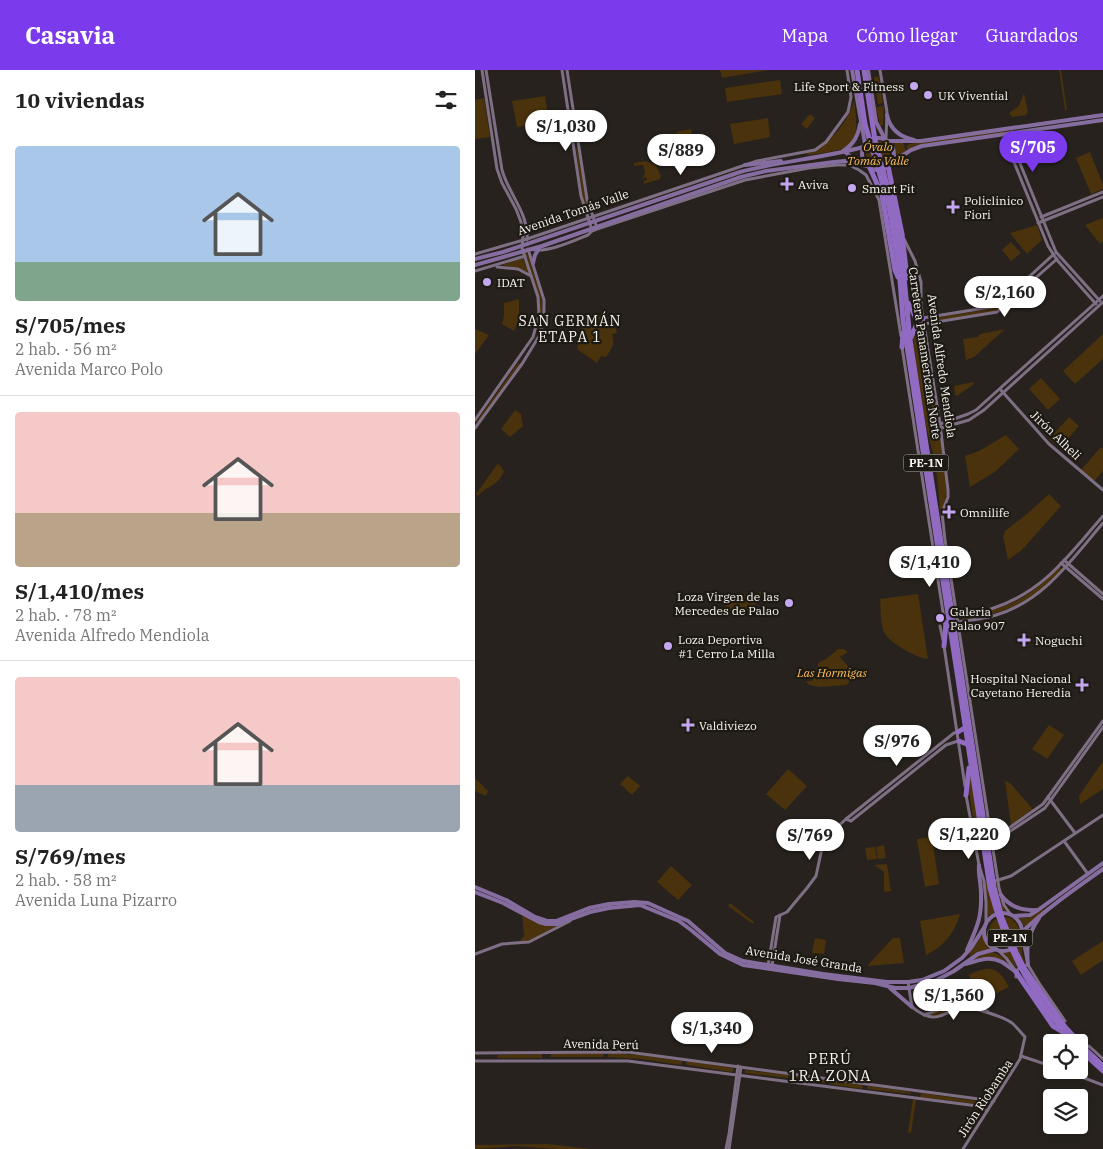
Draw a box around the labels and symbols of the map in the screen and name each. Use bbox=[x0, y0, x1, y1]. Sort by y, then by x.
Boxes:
place label: Life Sport & Fitness bbox=[794, 79, 904, 94]
marker: Life Sport & Fitness bbox=[908, 80, 920, 92]
place label: UK Vivential bbox=[938, 88, 1009, 103]
marker: UK Vivential bbox=[922, 89, 934, 101]
pin: S/1,030 bbox=[520, 109, 612, 152]
pin: S/705 bbox=[998, 131, 1068, 173]
pin: S/889 bbox=[646, 134, 716, 176]
park label: Óvalo Tomás Valle bbox=[847, 139, 910, 168]
marker: Aviva bbox=[780, 177, 794, 191]
place label: Aviva bbox=[798, 177, 829, 192]
place label: Smart Fit bbox=[862, 181, 915, 196]
marker: Smart Fit bbox=[846, 182, 858, 194]
street label: Avenida Tomás Valle bbox=[515, 186, 631, 238]
place label: Policlinico Fiori bbox=[964, 193, 1024, 222]
marker: Policlinico Fiori bbox=[946, 200, 960, 214]
street label: Carretera Panamericana Norte bbox=[905, 266, 945, 440]
place label: IDAT bbox=[497, 275, 525, 290]
marker: IDAT bbox=[481, 276, 493, 288]
pin: S/2,160 bbox=[959, 276, 1051, 318]
street label: Avenida Alfredo Mendiola bbox=[924, 293, 960, 440]
district label: SAN GERMÁN ETAPA 1 bbox=[518, 311, 622, 346]
street label: Jirón Alheli bbox=[1027, 407, 1085, 463]
road number: PE-1N bbox=[903, 454, 949, 472]
marker: Omnilife bbox=[942, 505, 956, 519]
place label: Omnilife bbox=[960, 505, 1009, 520]
pin: S/1,410 bbox=[884, 546, 976, 588]
place label: Loza Virgen de las Mercedes de Palao bbox=[674, 589, 779, 618]
marker: Loza Virgen de las Mercedes de Palao bbox=[783, 597, 795, 609]
place label: Galeria Palao 907 bbox=[950, 604, 1005, 633]
marker: Galeria Palao 907 bbox=[934, 612, 946, 624]
place label: Loza Deportiva #1 Cerro La Milla bbox=[678, 632, 776, 661]
marker: Noguchi bbox=[1017, 633, 1031, 647]
place label: Noguchi bbox=[1035, 633, 1083, 648]
marker: Loza Deportiva #1 Cerro La Milla bbox=[662, 640, 674, 652]
park label: Las Hormigas bbox=[796, 665, 868, 680]
place label: Hospital Nacional Cayetano Heredia bbox=[970, 671, 1071, 700]
marker: Hospital Nacional Cayetano Heredia bbox=[1075, 678, 1089, 692]
marker: Valdiviezo bbox=[681, 718, 695, 732]
place label: Valdiviezo bbox=[699, 718, 757, 733]
pin: S/976 bbox=[862, 724, 932, 767]
pin: S/769 bbox=[775, 818, 845, 861]
pin: S/1,220 bbox=[923, 818, 1015, 860]
road number: PE-1N bbox=[987, 930, 1033, 946]
street label: Avenida José Granda bbox=[745, 942, 864, 976]
pin: S/1,560 bbox=[908, 978, 1000, 1021]
pin: S/1,340 bbox=[666, 1012, 758, 1054]
street label: Avenida Perú bbox=[563, 1036, 639, 1052]
district label: PERÚ 1RA ZONA bbox=[789, 1049, 871, 1085]
street label: Jirón Riobamba bbox=[954, 1056, 1016, 1140]

